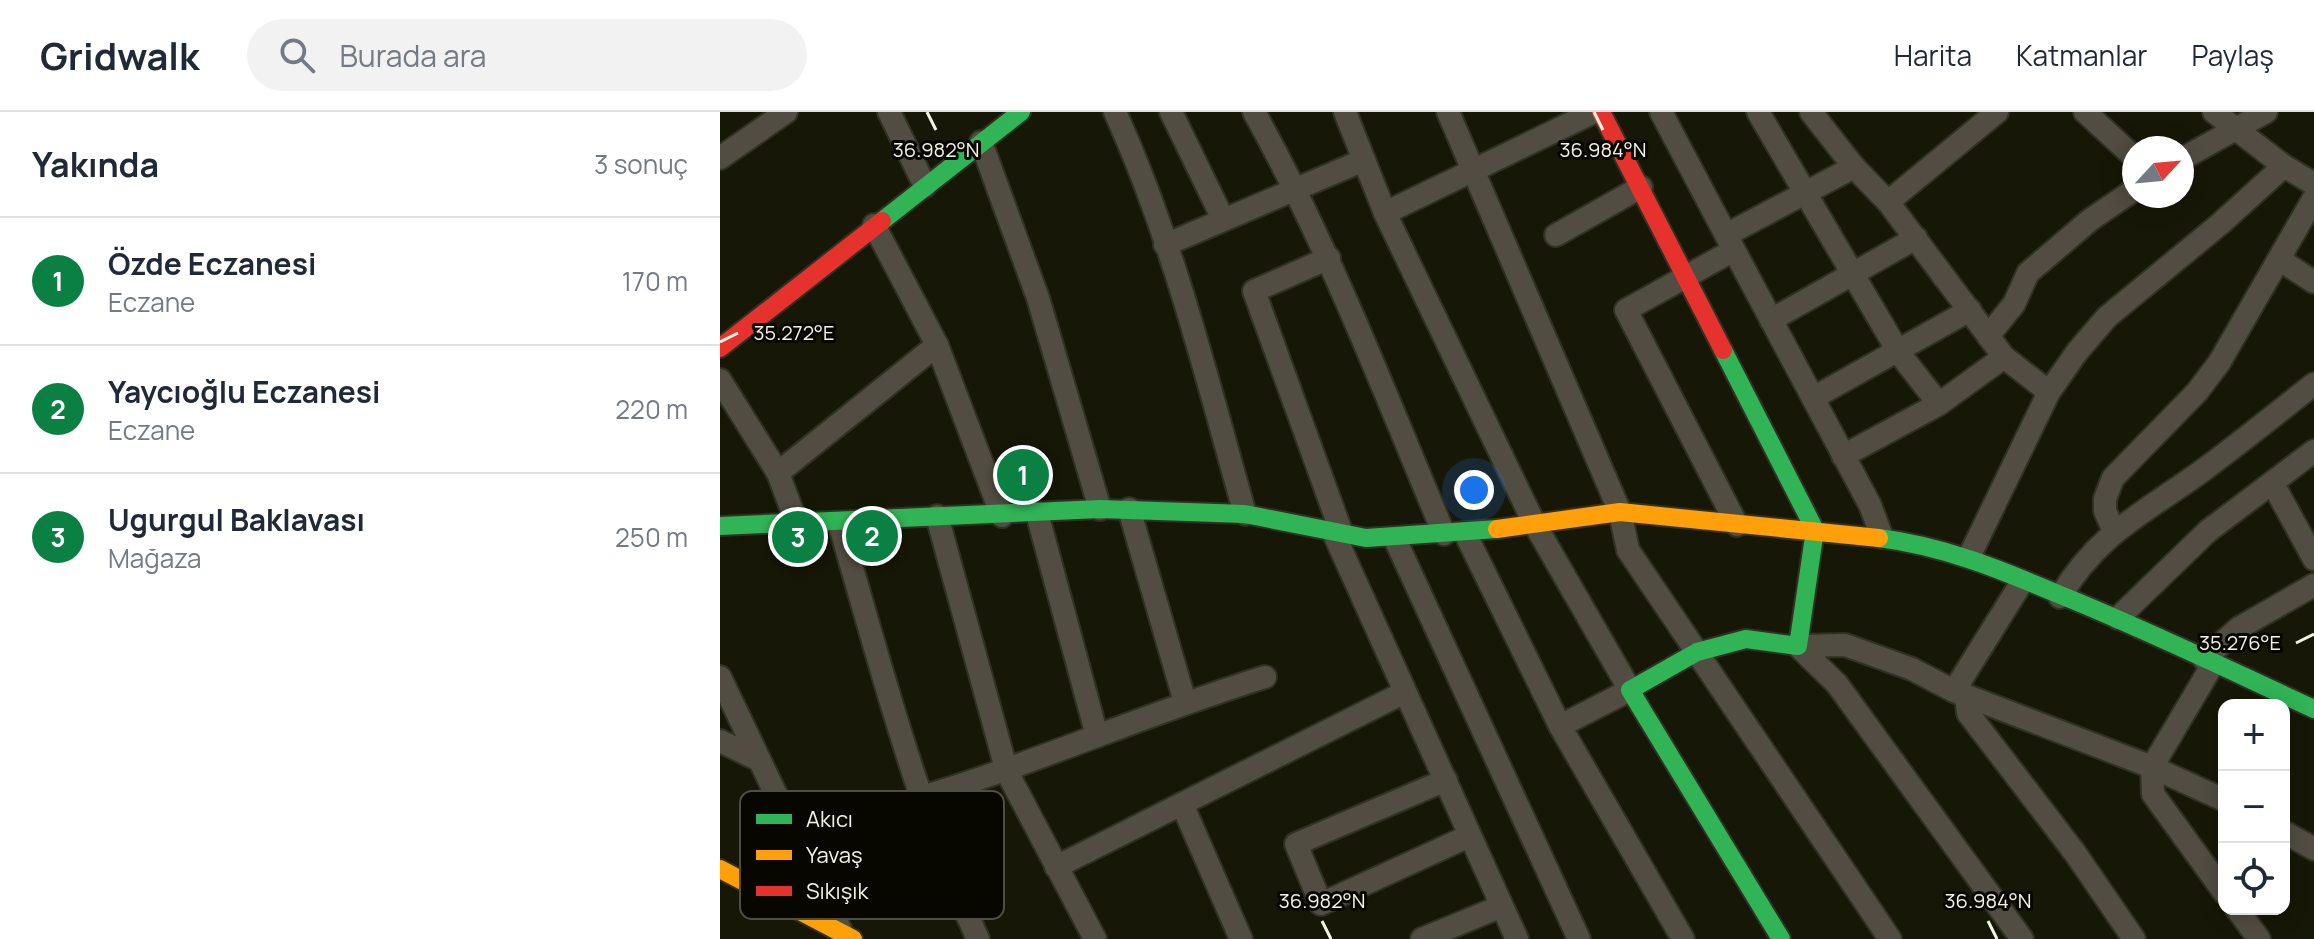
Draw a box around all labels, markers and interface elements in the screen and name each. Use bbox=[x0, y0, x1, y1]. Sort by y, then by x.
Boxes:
search box bbox=[247, 19, 807, 91]
text: Gridwalk bbox=[40, 29, 199, 81]
icon: search bbox=[275, 33, 319, 77]
text: Burada ara bbox=[339, 35, 487, 76]
text: Harita bbox=[1894, 36, 1972, 74]
text: Katmanlar bbox=[2016, 36, 2147, 74]
text: Paylaş bbox=[2191, 36, 2274, 74]
text: 36.982°N bbox=[893, 136, 979, 163]
text: 36.984°N bbox=[1559, 136, 1647, 163]
north arrow bbox=[2122, 136, 2194, 208]
text: Yakında bbox=[32, 141, 159, 187]
text: 3 sonuç bbox=[594, 146, 688, 182]
text: Özde Eczanesi bbox=[108, 243, 316, 284]
text: 1 bbox=[52, 263, 64, 299]
text: 170 m bbox=[622, 263, 688, 299]
text: Eczane bbox=[108, 284, 195, 320]
text: 35.272°E bbox=[754, 319, 834, 346]
text: Yaycıoğlu Eczanesi bbox=[108, 371, 380, 412]
text: 2 bbox=[50, 391, 66, 427]
text: 220 m bbox=[615, 391, 688, 427]
text: Eczane bbox=[108, 412, 195, 448]
pin: 1 bbox=[997, 445, 1049, 505]
your location bbox=[1454, 470, 1494, 510]
text: Ugurgul Baklavası bbox=[108, 499, 365, 540]
pin: 2 bbox=[846, 506, 898, 566]
pin: 3 bbox=[772, 507, 824, 567]
text: 3 bbox=[50, 519, 66, 555]
text: 250 m bbox=[615, 519, 688, 555]
text: Mağaza bbox=[108, 540, 202, 576]
text: 35.276°E bbox=[2199, 629, 2281, 656]
map controls bbox=[2218, 699, 2290, 915]
button: + bbox=[2218, 699, 2290, 771]
button: − bbox=[2218, 771, 2290, 843]
legend bbox=[740, 791, 1004, 919]
text: Akıcı bbox=[806, 804, 853, 834]
text: Yavaş bbox=[806, 840, 863, 870]
button: locate bbox=[2218, 843, 2290, 915]
text: Sıkışık bbox=[806, 876, 869, 906]
text: 36.982°N bbox=[1279, 887, 1365, 914]
text: 36.984°N bbox=[1944, 887, 2032, 914]

